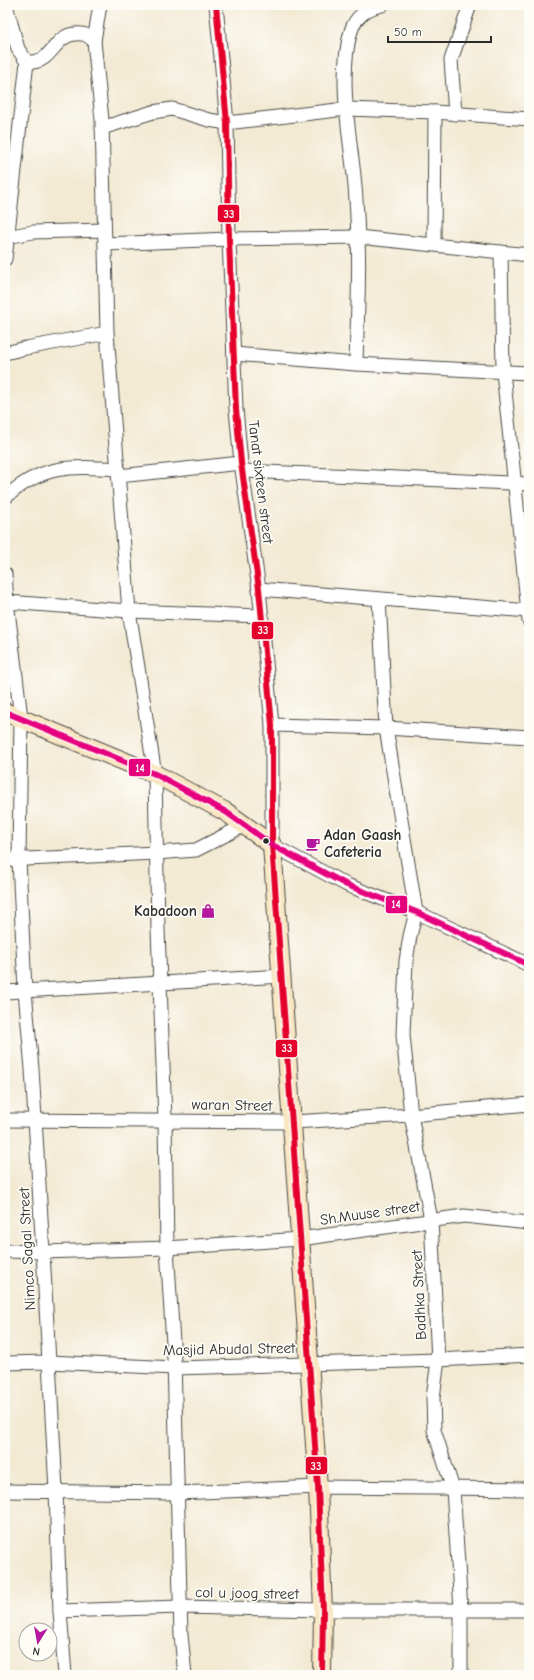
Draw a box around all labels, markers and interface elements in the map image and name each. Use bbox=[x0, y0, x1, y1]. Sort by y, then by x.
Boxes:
scale bar bbox=[388, 18, 491, 44]
text: 50 m bbox=[394, 25, 422, 39]
line badge: 33 bbox=[217, 204, 240, 223]
text: 33 bbox=[224, 208, 234, 221]
street label: Tanat sixteen street bbox=[245, 419, 278, 545]
line badge: 33 bbox=[251, 621, 274, 640]
text: 33 bbox=[258, 624, 268, 637]
line badge: 14 bbox=[128, 758, 151, 777]
text: 14 bbox=[135, 762, 145, 775]
place label: Adan Gaash Cafeteria bbox=[324, 826, 401, 861]
unlabelled marker bbox=[261, 836, 271, 846]
cafe icon: Adan Gaash Cafeteria bbox=[305, 836, 321, 852]
line badge: 14 bbox=[385, 895, 408, 914]
text: 14 bbox=[391, 898, 401, 911]
place label: Kabadoon bbox=[134, 902, 197, 920]
shop icon: Kabadoon bbox=[200, 903, 216, 919]
line badge: 33 bbox=[275, 1039, 298, 1058]
text: 33 bbox=[282, 1042, 292, 1055]
street label: waran Street bbox=[191, 1095, 273, 1115]
street label: Nimco Sagal Street bbox=[15, 1186, 39, 1311]
street label: Sh.Muuse street bbox=[319, 1197, 422, 1229]
street label: Badhka Street bbox=[408, 1249, 430, 1341]
street label: Masjid Abudal Street bbox=[163, 1339, 296, 1359]
line badge: 33 bbox=[305, 1456, 328, 1475]
text: 33 bbox=[311, 1460, 321, 1473]
street label: col u joog street bbox=[195, 1583, 300, 1603]
north arrow bbox=[18, 1622, 58, 1662]
text: N bbox=[31, 1644, 41, 1658]

